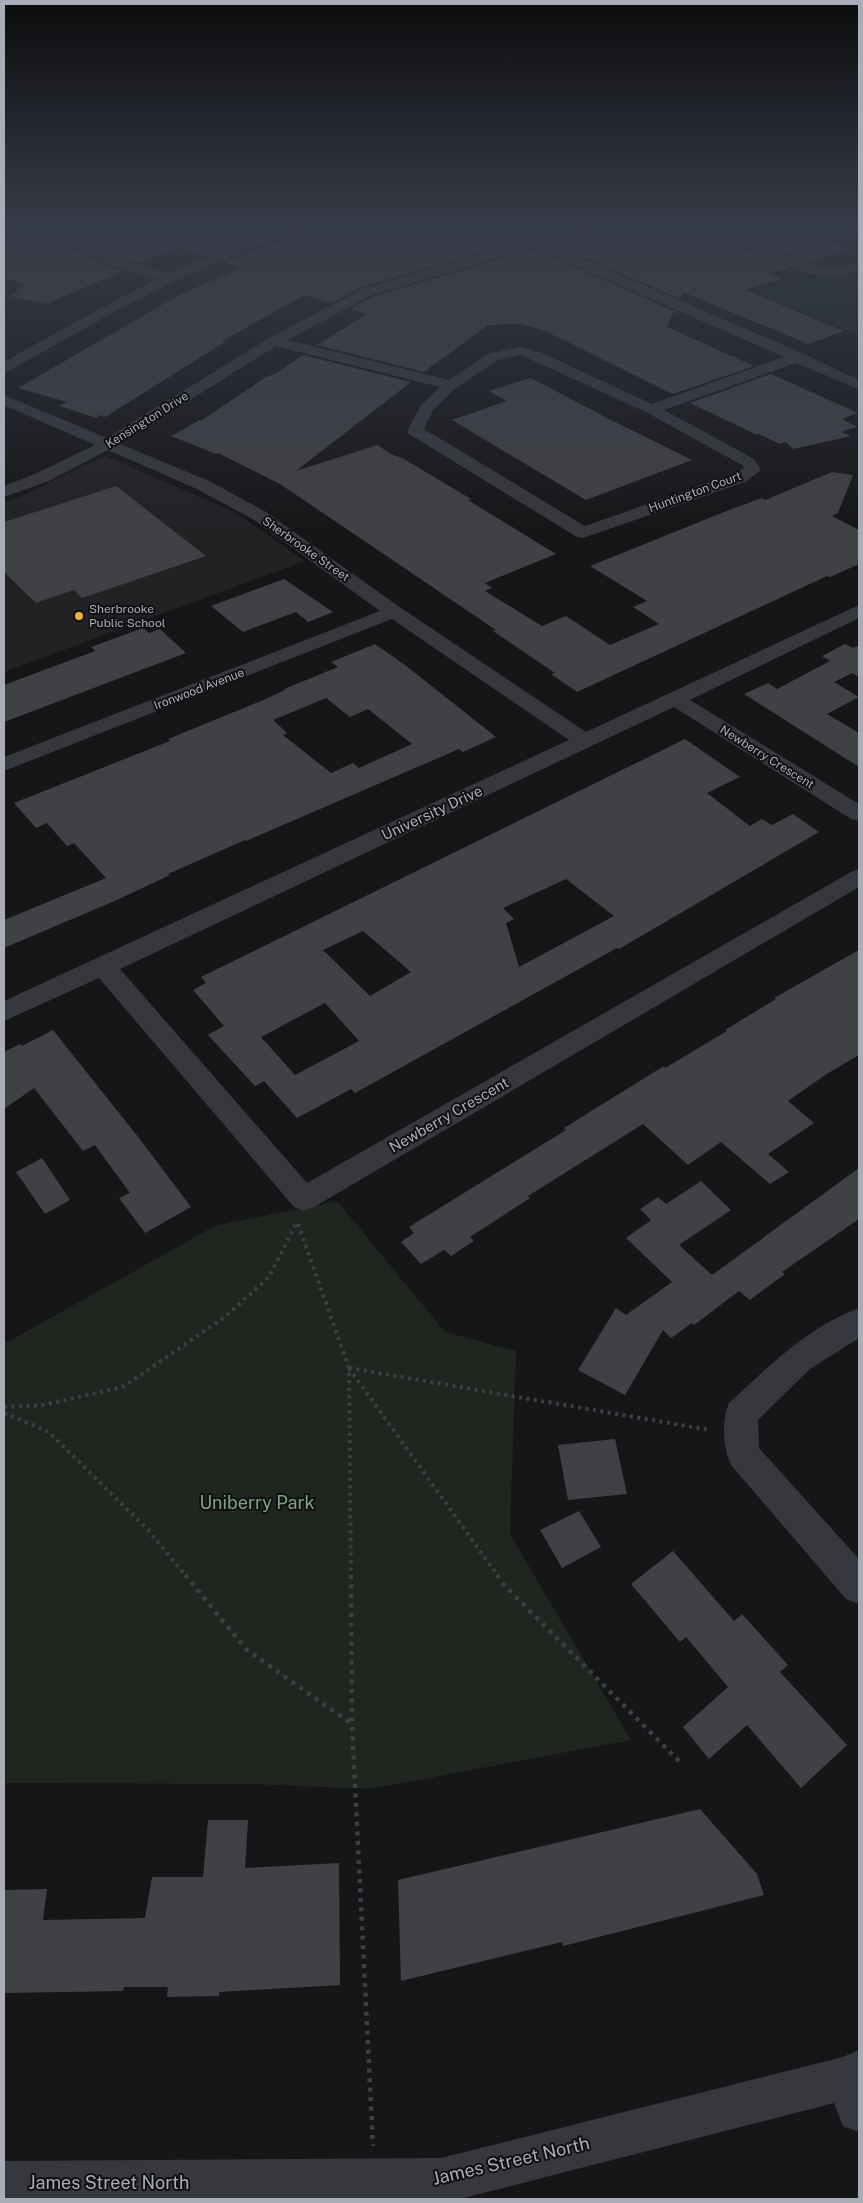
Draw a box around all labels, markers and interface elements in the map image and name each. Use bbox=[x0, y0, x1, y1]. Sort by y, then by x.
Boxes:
street label: Kensington Drive bbox=[103, 389, 191, 451]
street label: Huntington Court bbox=[647, 469, 743, 515]
street label: Sherbrooke Street bbox=[260, 514, 352, 584]
place label: Sherbrooke Public School bbox=[89, 602, 166, 630]
marker: Sherbrooke Public School bbox=[73, 610, 85, 622]
street label: Ironwood Avenue bbox=[152, 665, 246, 713]
street label: Newberry Crescent bbox=[717, 722, 817, 792]
street label: University Drive bbox=[379, 782, 485, 843]
street label: Newberry Crescent bbox=[386, 1073, 512, 1156]
park label: Uniberry Park bbox=[199, 1492, 315, 1513]
street label: James Street North bbox=[430, 2132, 592, 2189]
street label: James Street North bbox=[29, 2172, 189, 2193]

